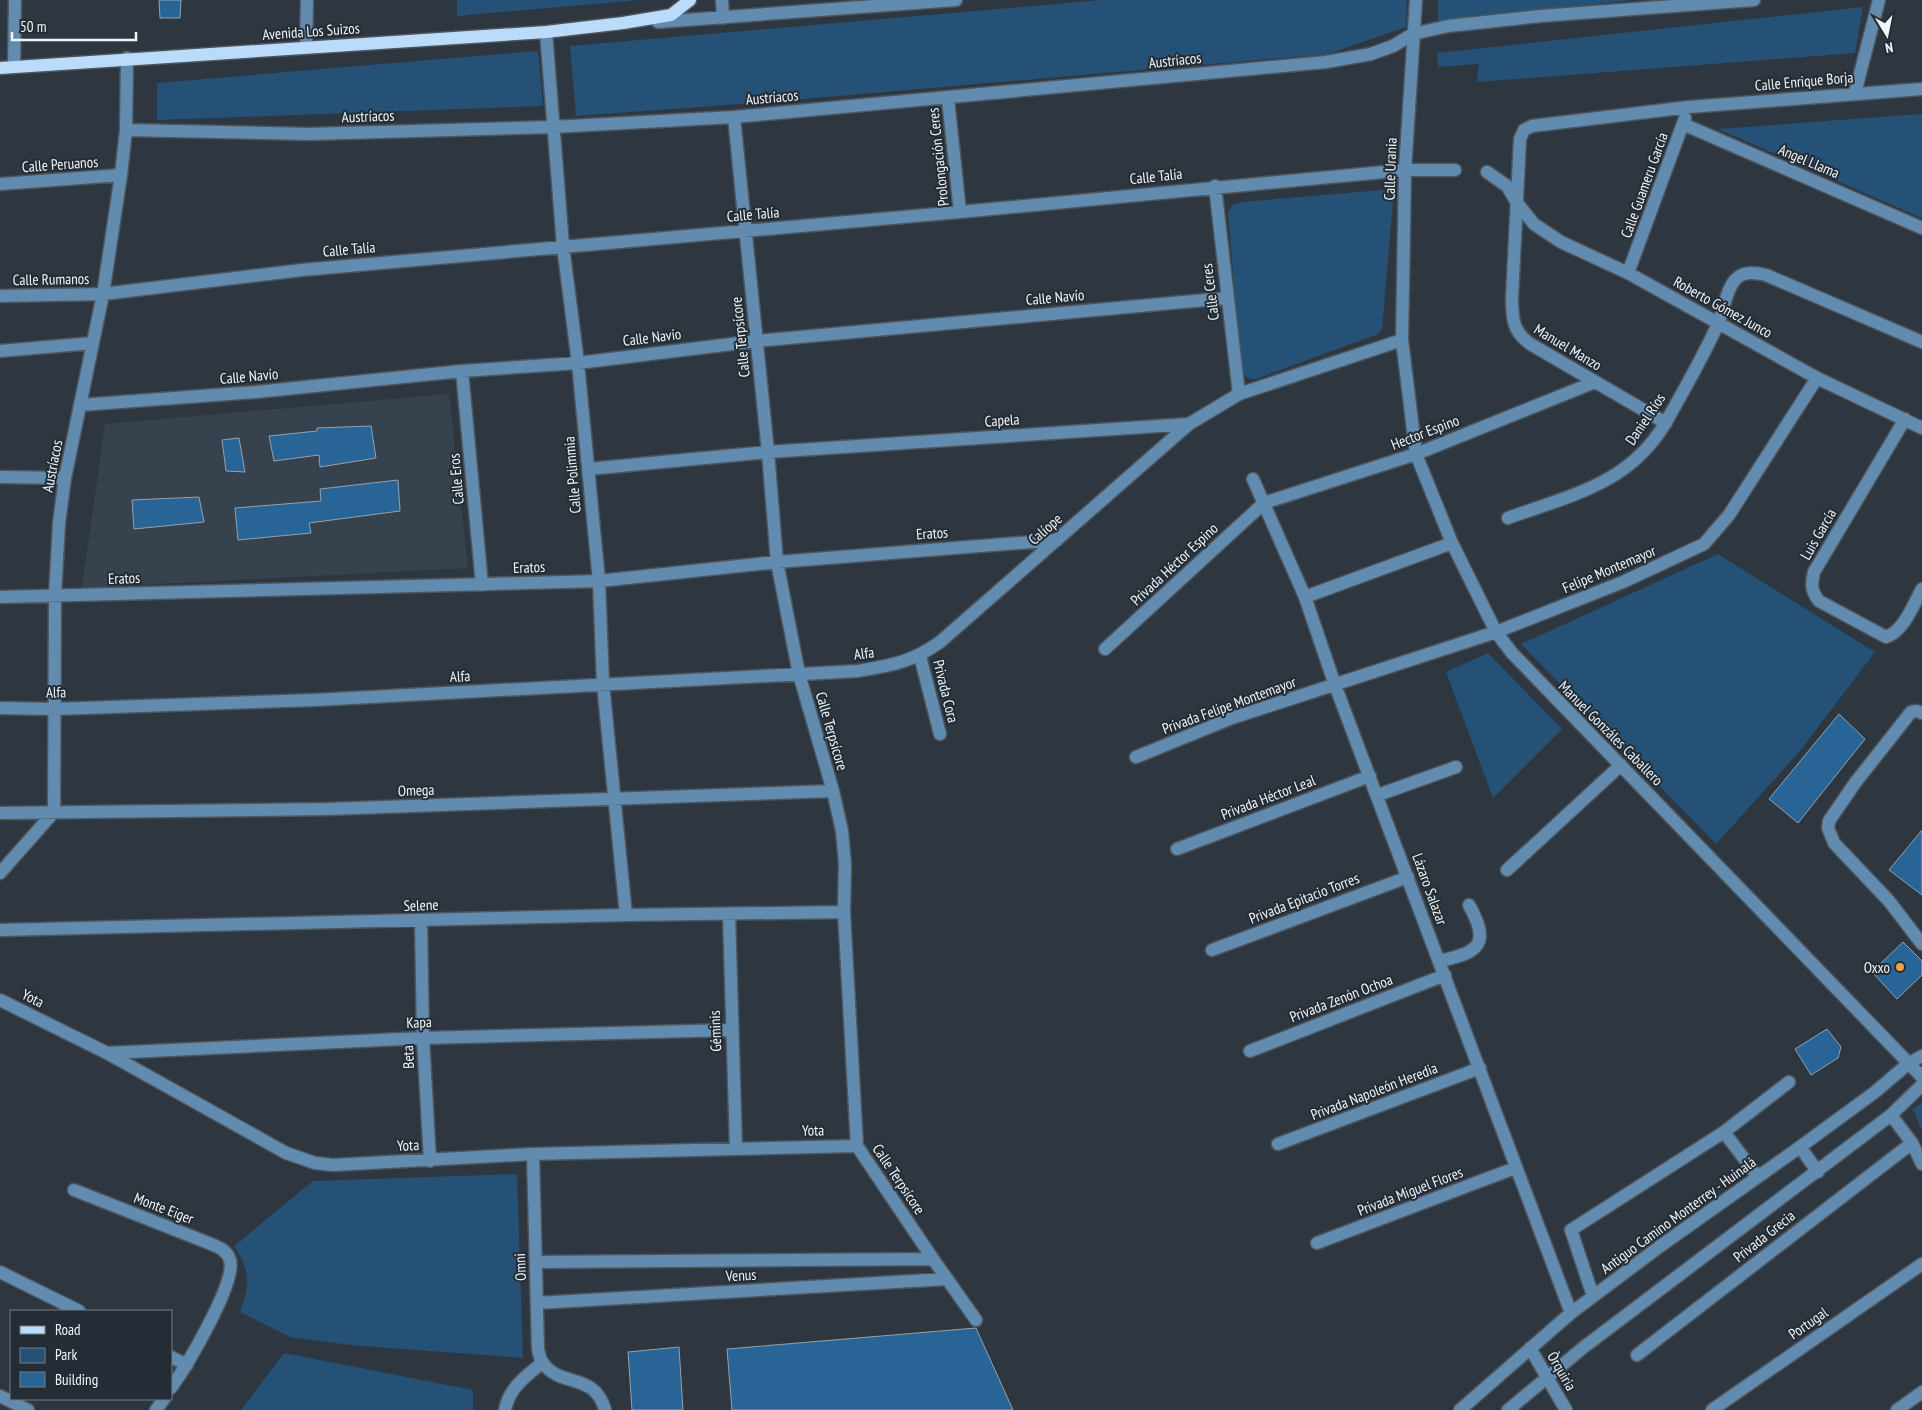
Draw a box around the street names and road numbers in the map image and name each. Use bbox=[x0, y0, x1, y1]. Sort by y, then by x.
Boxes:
street label: Avenida Los Suizos bbox=[262, 18, 360, 44]
street label: Austríacos bbox=[1148, 48, 1202, 72]
street label: Calle Enrique Borja bbox=[1754, 67, 1854, 95]
street label: Austríacos bbox=[745, 85, 799, 109]
street label: Austríacos bbox=[341, 106, 395, 126]
street label: Prolongación Ceres bbox=[923, 107, 953, 207]
street label: Calle Guameru García bbox=[1616, 130, 1672, 240]
street label: Calle Urania bbox=[1379, 137, 1401, 201]
street label: Angel Llama bbox=[1776, 140, 1842, 182]
street label: Calle Peruanos bbox=[21, 152, 99, 176]
street label: Calle Talía bbox=[1129, 164, 1183, 188]
street label: Calle Talía bbox=[726, 202, 780, 226]
street label: Calle Talía bbox=[322, 237, 376, 261]
street label: Calle Ceres bbox=[1197, 263, 1223, 321]
street label: Calle Rumanos bbox=[13, 269, 89, 289]
street label: Roberto Gómez Junco bbox=[1670, 272, 1776, 342]
street label: Calle Navío bbox=[1025, 285, 1085, 309]
street label: Calle Terpsícore bbox=[726, 296, 754, 378]
street label: Manuel Manzo bbox=[1531, 319, 1605, 375]
street label: Calle Navío bbox=[622, 324, 682, 350]
street label: Calle Navío bbox=[219, 364, 279, 388]
street label: Daniel Ríos bbox=[1621, 389, 1669, 449]
street label: Capela bbox=[984, 409, 1020, 431]
street label: Hector Espino bbox=[1388, 410, 1462, 454]
street label: Calle Polimmia bbox=[559, 436, 585, 514]
street label: Austríacos bbox=[38, 438, 66, 494]
street label: Calle Eros bbox=[444, 453, 468, 505]
street label: Luis García bbox=[1796, 505, 1840, 563]
street label: Calíope bbox=[1024, 509, 1066, 549]
street label: Privada Héctor Espino bbox=[1126, 519, 1222, 609]
street label: Eratos bbox=[915, 522, 949, 544]
street label: Felipe Montemayor bbox=[1559, 540, 1659, 597]
street label: Eratos bbox=[513, 557, 545, 577]
street label: Eratos bbox=[108, 568, 140, 588]
street label: Alfa bbox=[853, 642, 875, 664]
street label: Privada Cora bbox=[929, 658, 963, 724]
street label: Alfa bbox=[449, 666, 471, 686]
street label: Privada Felipe Montemayor bbox=[1159, 672, 1299, 738]
street label: Manuel Gonzáles Caballero bbox=[1555, 677, 1667, 789]
street label: Alfa bbox=[46, 682, 66, 702]
street label: Calle Terpsícore bbox=[812, 690, 852, 772]
street label: Privada Héctor Leal bbox=[1218, 770, 1318, 824]
street label: Omega bbox=[397, 780, 435, 800]
street label: Lázaro Salazar bbox=[1408, 851, 1452, 928]
street label: Privada Epitacio Torres bbox=[1246, 868, 1362, 928]
street label: Selene bbox=[403, 895, 439, 915]
street label: Privada Zenón Ochoa bbox=[1287, 970, 1395, 1026]
street label: Yota bbox=[19, 985, 47, 1011]
street label: Géminis bbox=[705, 1010, 725, 1052]
street label: Kapa bbox=[406, 1012, 432, 1032]
street label: Beta bbox=[398, 1045, 418, 1069]
street label: Privada Napoleón Heredia bbox=[1308, 1058, 1440, 1124]
street label: Yota bbox=[802, 1120, 824, 1140]
street label: Yota bbox=[396, 1135, 420, 1155]
street label: Calle Terpsícore bbox=[869, 1140, 929, 1218]
street label: Antiguo Camino Monterrey - Huinalá bbox=[1597, 1152, 1759, 1278]
street label: Privada Miguel Flores bbox=[1355, 1162, 1465, 1220]
street label: Monte Eiger bbox=[131, 1188, 197, 1228]
street label: Privada Grecia bbox=[1729, 1206, 1799, 1266]
street label: Omni bbox=[510, 1253, 530, 1281]
street label: Venus bbox=[724, 1265, 757, 1285]
street label: Portugal bbox=[1785, 1302, 1832, 1343]
street label: Òrquiria bbox=[1543, 1348, 1581, 1394]

